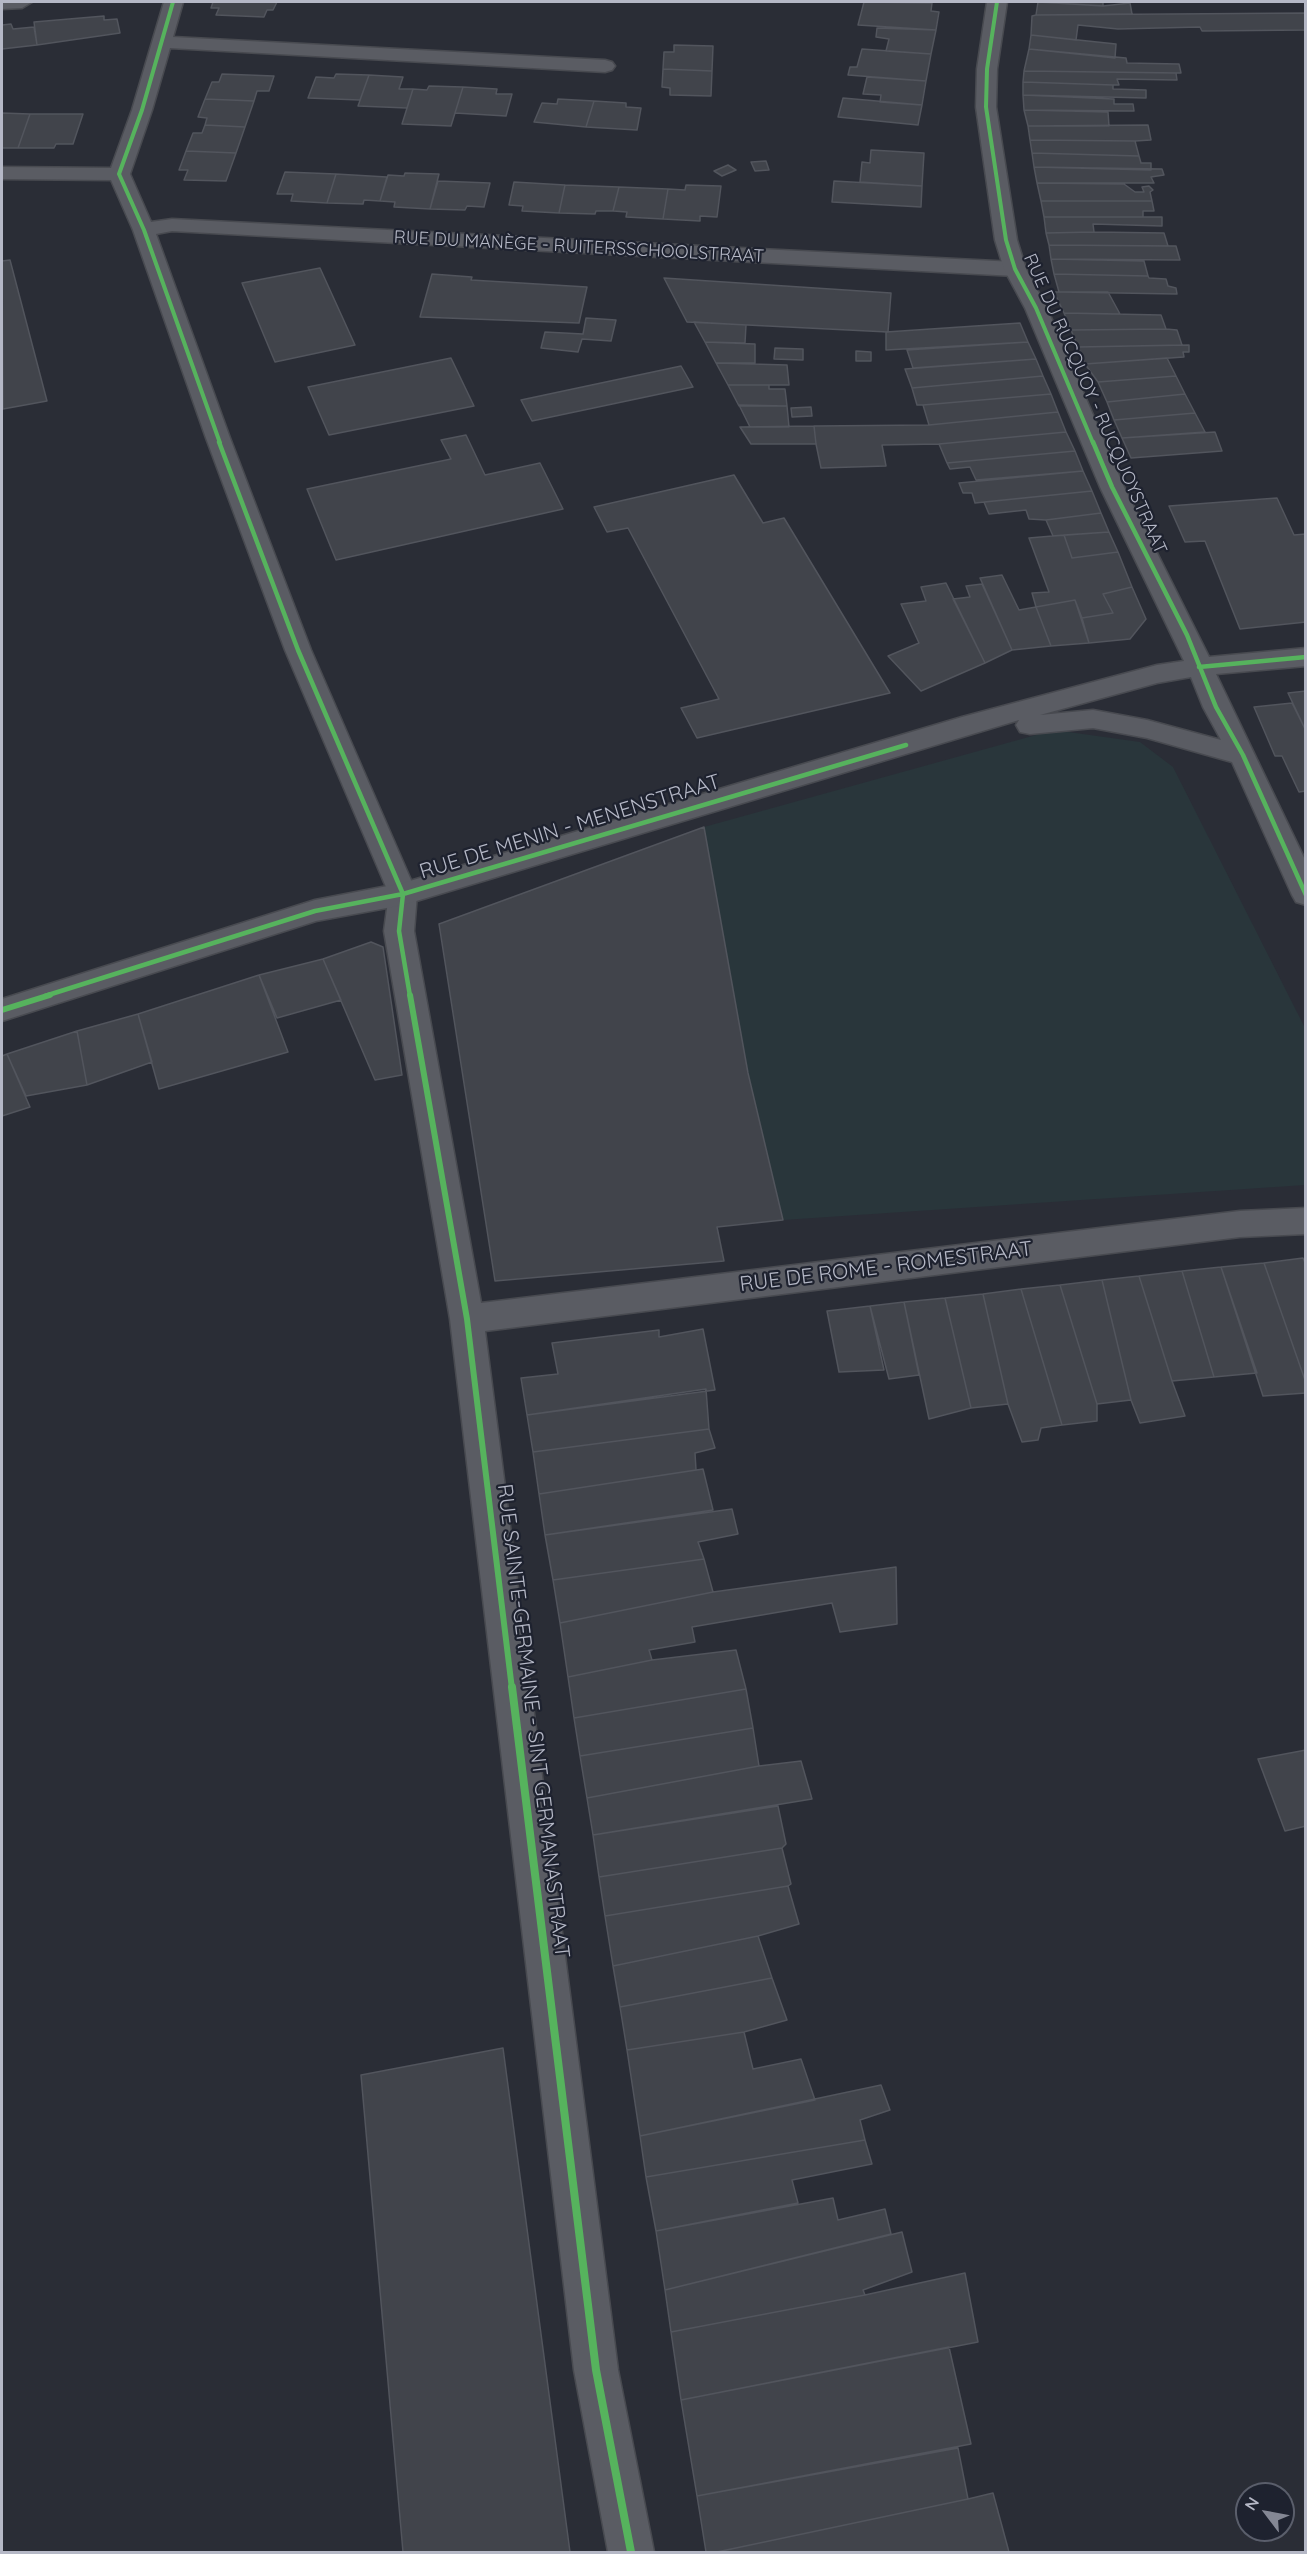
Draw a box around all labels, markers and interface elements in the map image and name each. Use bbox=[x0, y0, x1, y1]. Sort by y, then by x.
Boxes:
street label: RUE DU MANÈGE - RUITERSSCHOOLSTRAAT bbox=[393, 227, 765, 267]
street label: RUE DU RUCQUOY - RUCQUOYSTRAAT bbox=[1019, 250, 1171, 558]
street label: RUE DE MENIN - MENENSTRAAT bbox=[417, 769, 723, 885]
street label: RUE DE ROME - ROMESTRAAT bbox=[738, 1237, 1034, 1297]
street label: RUE SAINTE-GERMAINE - SINT GERMANASTRAAT bbox=[491, 1482, 575, 1960]
north arrow bbox=[1235, 2482, 1295, 2542]
text: N bbox=[1240, 2493, 1263, 2514]

